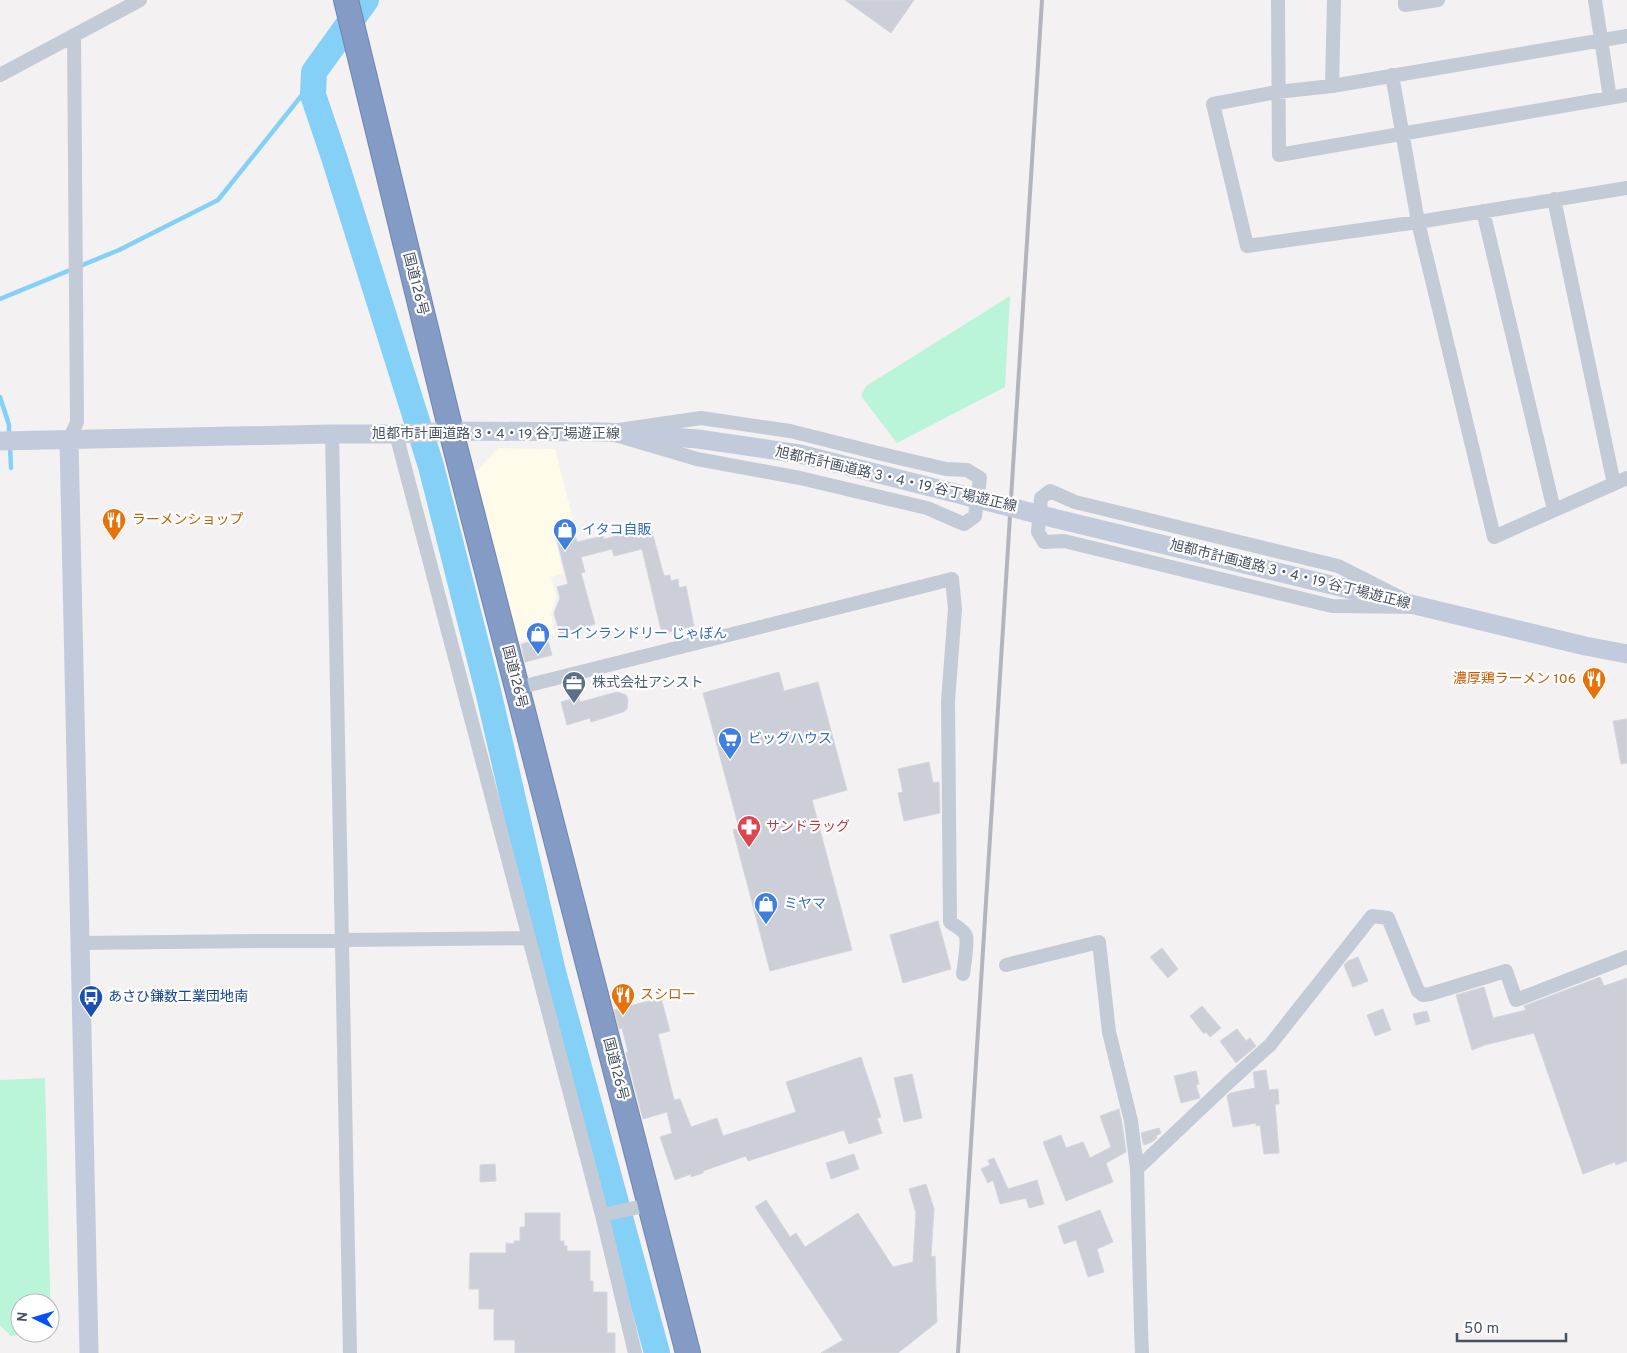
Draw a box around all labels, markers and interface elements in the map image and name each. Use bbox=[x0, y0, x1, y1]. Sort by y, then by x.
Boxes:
street label: 国道126号 bbox=[399, 251, 431, 317]
street label: 旭都市計画道路 3・4・19 谷丁場遊正線 bbox=[372, 425, 620, 443]
street label: 旭都市計画道路 3・4・19 谷丁場遊正線 bbox=[774, 443, 1019, 516]
restaurant icon: ラーメンショップ bbox=[101, 507, 127, 541]
place label: ラーメンショップ bbox=[132, 512, 243, 529]
shop icon: イタコ自販 bbox=[552, 517, 578, 551]
place label: イタコ自販 bbox=[582, 522, 651, 539]
street label: 旭都市計画道路 3・4・19 谷丁場遊正線 bbox=[1168, 536, 1412, 613]
shop icon: コインランドリー じゃぼん bbox=[525, 621, 551, 655]
place label: コインランドリー じゃぼん bbox=[556, 626, 727, 643]
street label: 国道126号 bbox=[498, 644, 530, 710]
restaurant icon: 濃厚鶏ラーメン 106 bbox=[1581, 666, 1607, 700]
office icon: 株式会社アシスト bbox=[561, 670, 587, 704]
place label: 濃厚鶏ラーメン 106 bbox=[1453, 671, 1576, 688]
place label: 株式会社アシスト bbox=[592, 675, 703, 692]
supermarket icon: ビッグハウス bbox=[717, 726, 743, 760]
place label: ビッグハウス bbox=[748, 731, 832, 748]
pharmacy icon: サンドラッグ bbox=[736, 814, 762, 848]
place label: サンドラッグ bbox=[766, 819, 850, 836]
shop icon: ミヤマ bbox=[753, 891, 779, 925]
place label: ミヤマ bbox=[784, 896, 826, 913]
restaurant icon: スシロー bbox=[610, 982, 636, 1016]
bus stop icon: あさひ鎌数工業団地南 bbox=[78, 984, 104, 1018]
place label: スシロー bbox=[640, 987, 696, 1004]
place label: あさひ鎌数工業団地南 bbox=[108, 988, 248, 1006]
street label: 国道126号 bbox=[599, 1036, 631, 1102]
north arrow bbox=[10, 1293, 60, 1343]
scale bar bbox=[1457, 1310, 1566, 1342]
text: N bbox=[15, 1311, 32, 1323]
text: 50 m bbox=[1464, 1320, 1499, 1339]

